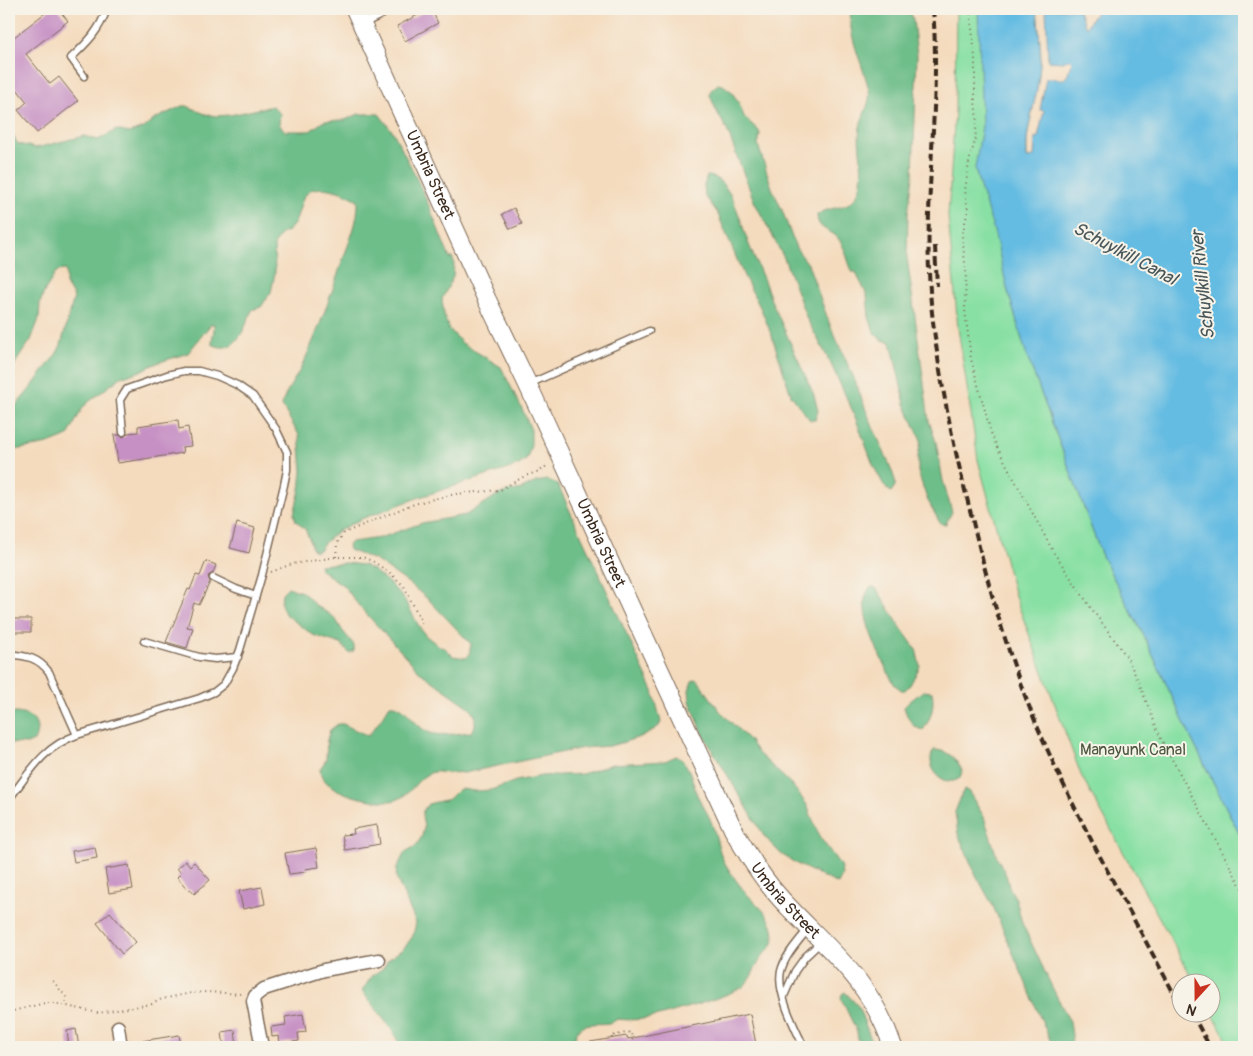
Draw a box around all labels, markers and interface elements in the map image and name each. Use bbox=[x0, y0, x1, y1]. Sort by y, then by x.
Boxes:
street label: Umbria Street bbox=[401, 127, 459, 223]
water label: Schuylkill Canal bbox=[1069, 217, 1182, 292]
water label: Schuylkill River bbox=[1186, 227, 1220, 341]
street label: Umbria Street bbox=[572, 495, 630, 591]
park label: Manayunk Canal bbox=[1080, 740, 1186, 760]
street label: Umbria Street bbox=[746, 859, 825, 944]
north arrow bbox=[1170, 974, 1220, 1024]
text: N bbox=[1184, 1000, 1199, 1019]

